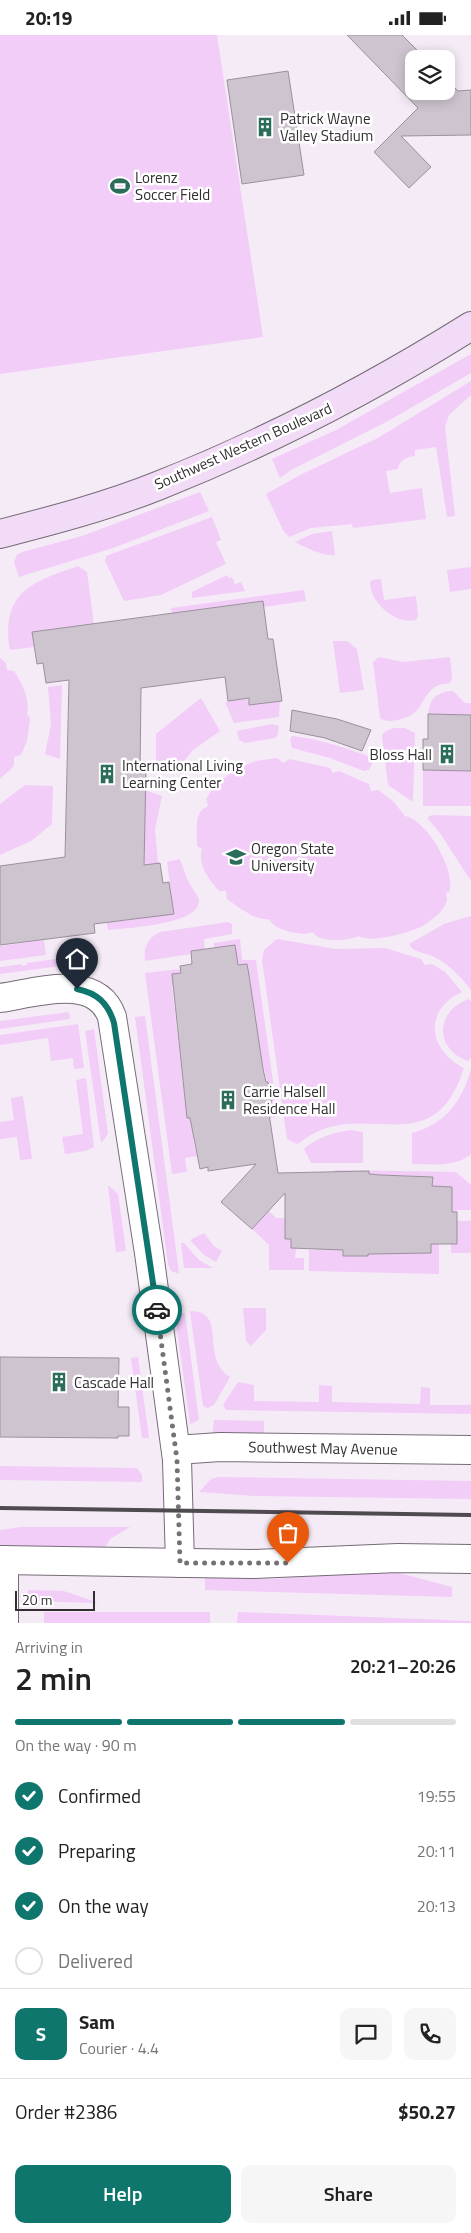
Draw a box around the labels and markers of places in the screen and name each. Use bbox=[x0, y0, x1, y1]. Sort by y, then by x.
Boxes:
place label: Patrick Wayne Valley Stadium bbox=[280, 107, 373, 147]
building icon: Patrick Wayne Valley Stadium bbox=[254, 116, 276, 138]
place label: Lorenz Soccer Field bbox=[135, 166, 210, 206]
sports icon: Lorenz Soccer Field bbox=[109, 175, 131, 197]
place label: Bloss Hall bbox=[370, 743, 432, 766]
building icon: Bloss Hall bbox=[436, 743, 458, 765]
place label: International Living Learning Center bbox=[122, 754, 243, 794]
building icon: International Living Learning Center bbox=[96, 763, 118, 785]
place label: Oregon State University bbox=[251, 837, 334, 877]
school or university icon: Oregon State University bbox=[225, 846, 247, 868]
pin bbox=[56, 938, 98, 989]
place label: Carrie Halsell Residence Hall bbox=[243, 1080, 335, 1120]
building icon: Carrie Halsell Residence Hall bbox=[217, 1089, 239, 1111]
building icon: Cascade Hall bbox=[48, 1371, 70, 1393]
place label: Cascade Hall bbox=[74, 1371, 154, 1394]
pin bbox=[267, 1512, 309, 1563]

